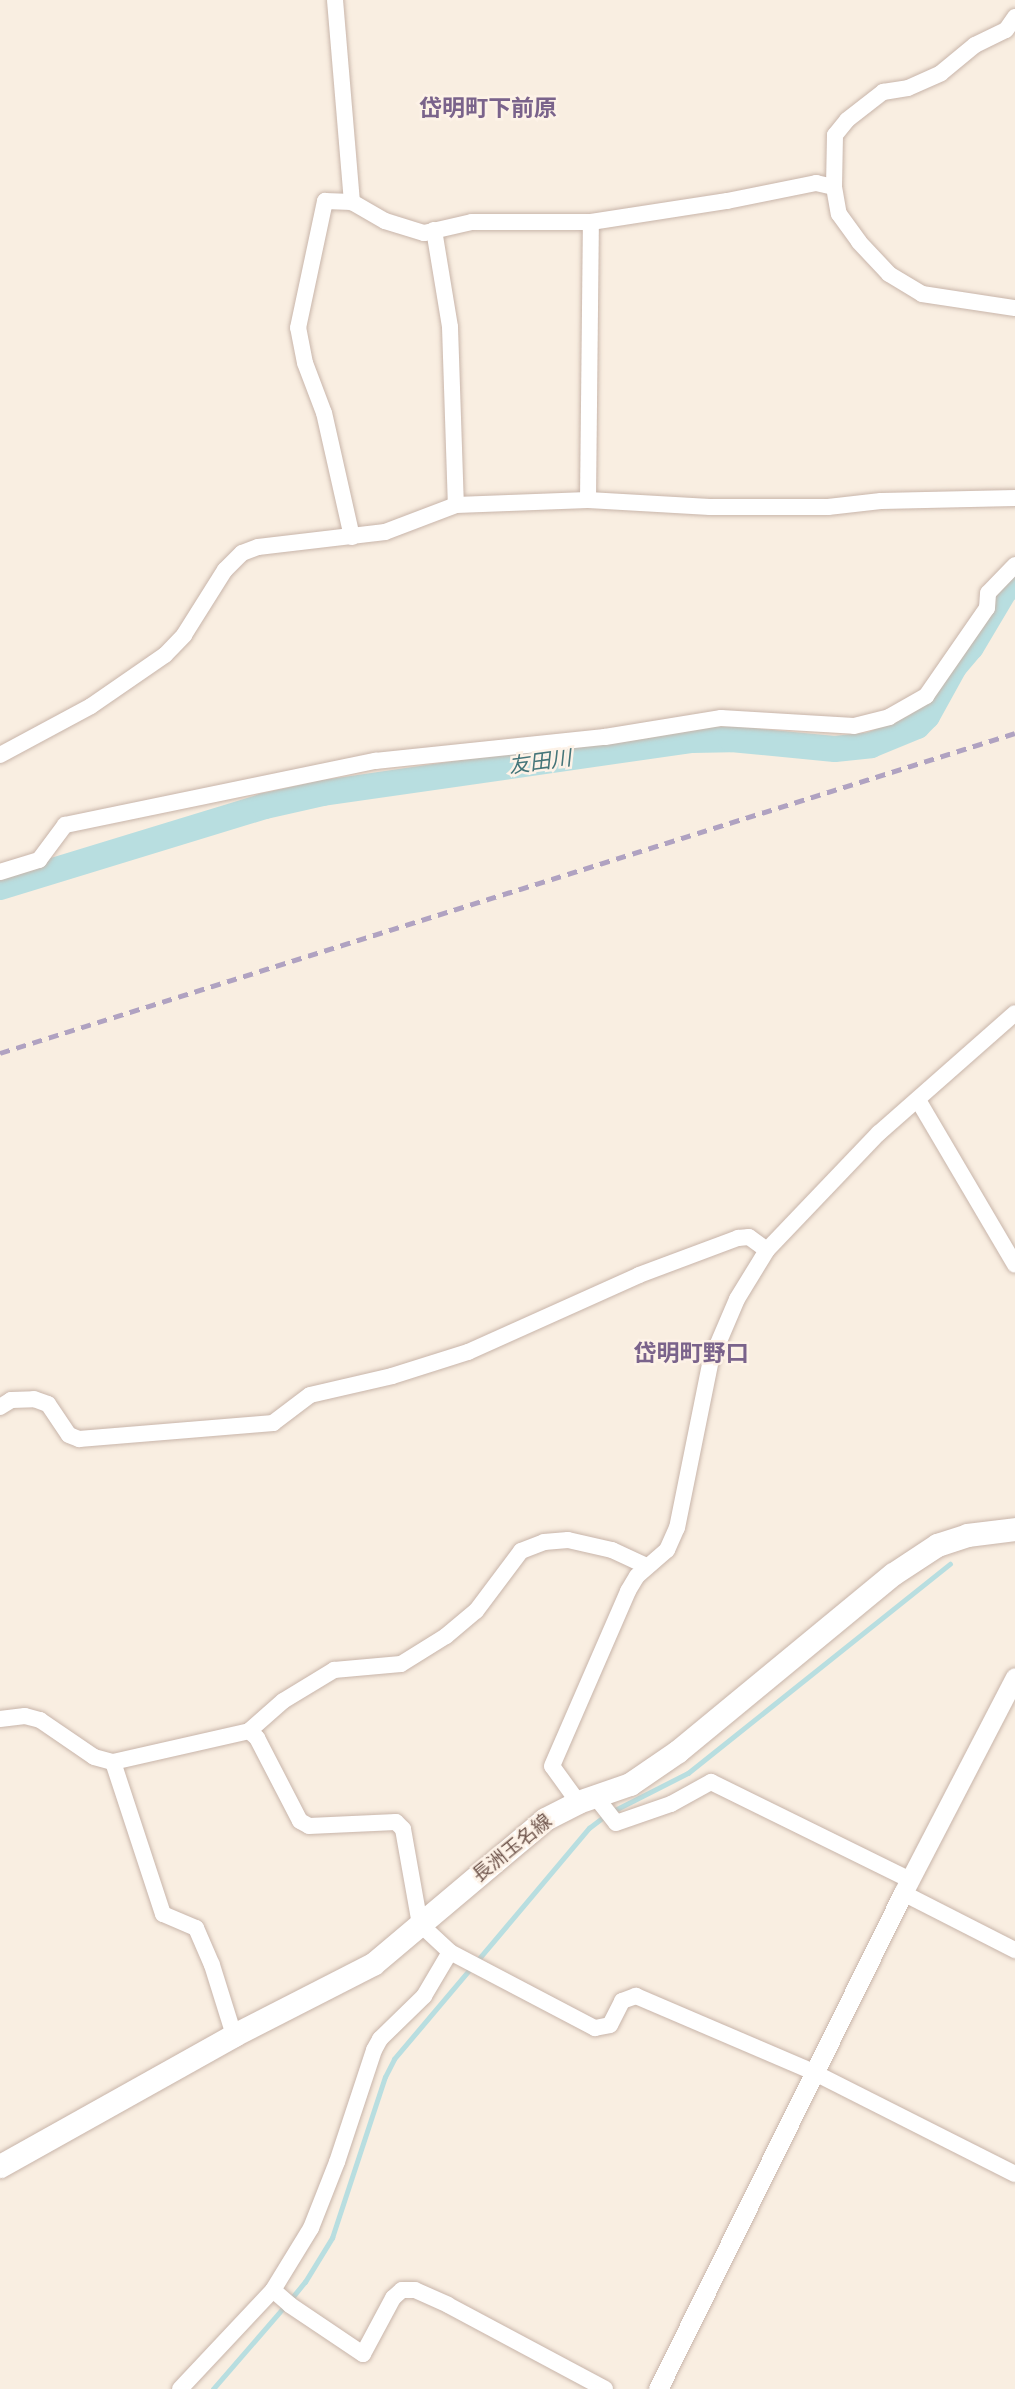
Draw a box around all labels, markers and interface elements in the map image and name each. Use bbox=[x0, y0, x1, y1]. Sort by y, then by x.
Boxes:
district label: 岱明町下前原 bbox=[419, 94, 557, 122]
water label: 友田川 bbox=[507, 745, 573, 779]
district label: 岱明町野口 bbox=[634, 1339, 748, 1367]
street label: 長洲玉名線 bbox=[468, 1809, 556, 1887]

